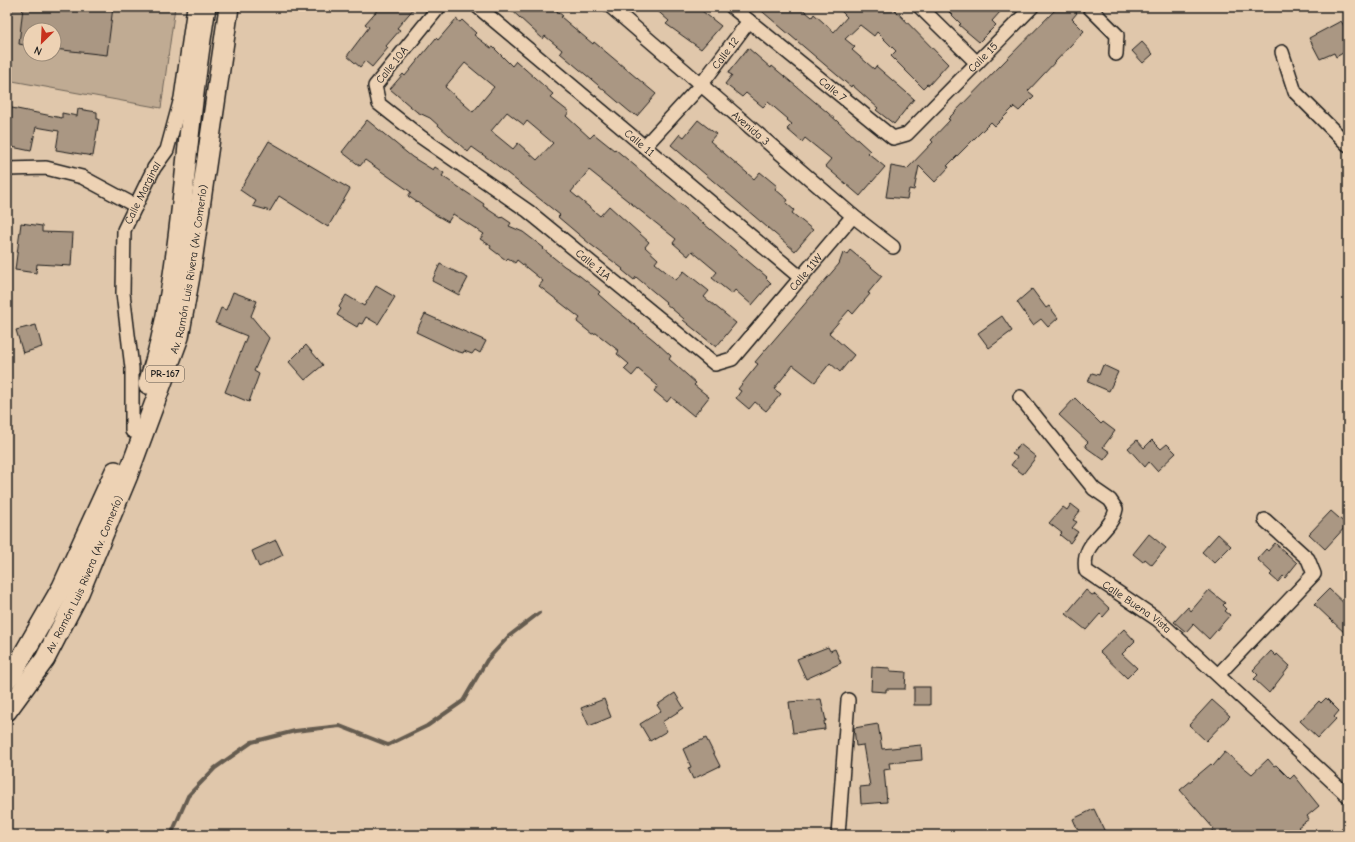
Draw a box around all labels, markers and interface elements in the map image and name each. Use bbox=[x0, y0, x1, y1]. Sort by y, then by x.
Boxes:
north arrow bbox=[22, 22, 62, 62]
street label: Calle 12 bbox=[709, 34, 741, 71]
street label: Calle 15 bbox=[965, 39, 1000, 75]
text: N bbox=[32, 43, 44, 58]
street label: Calle 10A bbox=[373, 43, 411, 86]
street label: Calle 7 bbox=[816, 74, 849, 104]
street label: Avenida 3 bbox=[729, 108, 773, 148]
street label: Calle 11 bbox=[622, 126, 657, 159]
street label: Calle Marginal bbox=[121, 159, 163, 226]
street label: Av. Ramón Luis Rivera (Av. Comerío) bbox=[167, 184, 210, 355]
street label: Calle 11A bbox=[573, 246, 614, 283]
street label: Calle 11W bbox=[786, 250, 825, 293]
road number: PR-167 bbox=[146, 366, 184, 382]
street label: Av. Ramón Luis Rivera (Av. Comerío) bbox=[43, 493, 125, 655]
street label: Calle Buena Vista bbox=[1100, 578, 1174, 635]

